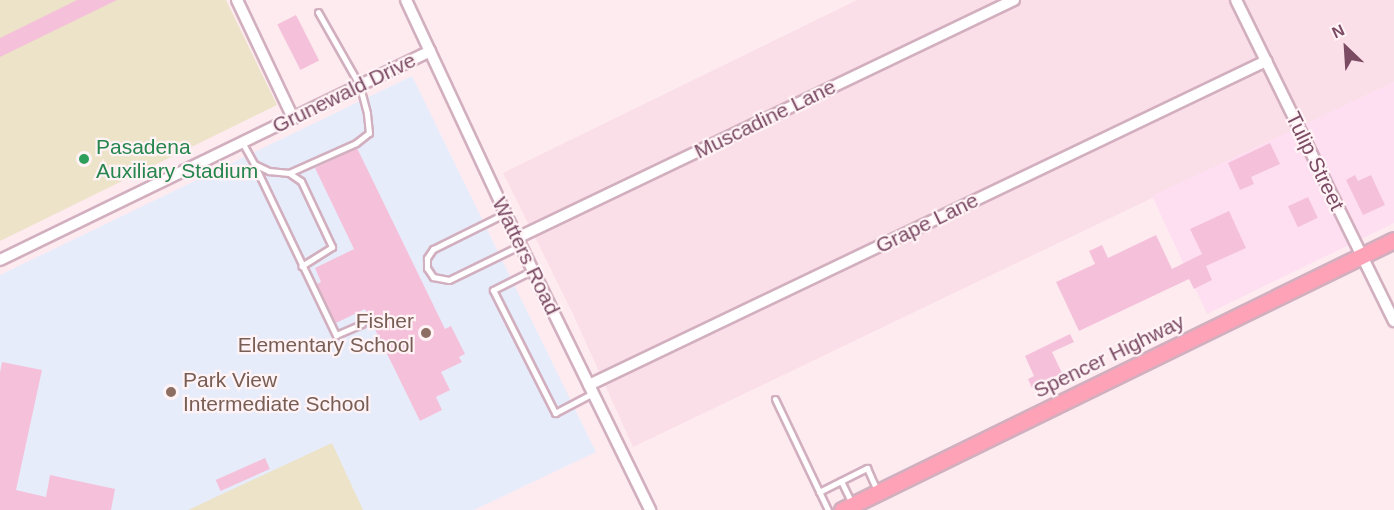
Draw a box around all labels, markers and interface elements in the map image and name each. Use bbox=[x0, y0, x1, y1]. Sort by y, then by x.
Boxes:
north arrow bbox=[1316, 18, 1376, 78]
text: N bbox=[1329, 21, 1347, 41]
street label: Grunewald Drive bbox=[268, 47, 420, 139]
street label: Muscadine Lane bbox=[690, 74, 840, 164]
street label: Tulip Street bbox=[1280, 108, 1350, 214]
place label: Pasadena Auxiliary Stadium bbox=[96, 134, 258, 184]
marker: Pasadena Auxiliary Stadium bbox=[77, 152, 91, 166]
street label: Grape Lane bbox=[872, 187, 982, 259]
street label: Watters Road bbox=[487, 193, 565, 319]
place label: Fisher Elementary School bbox=[238, 308, 414, 358]
street label: Spencer Highway bbox=[1030, 309, 1188, 403]
marker: Fisher Elementary School bbox=[419, 326, 433, 340]
place label: Park View Intermediate School bbox=[183, 367, 370, 417]
marker: Park View Intermediate School bbox=[164, 385, 178, 399]

